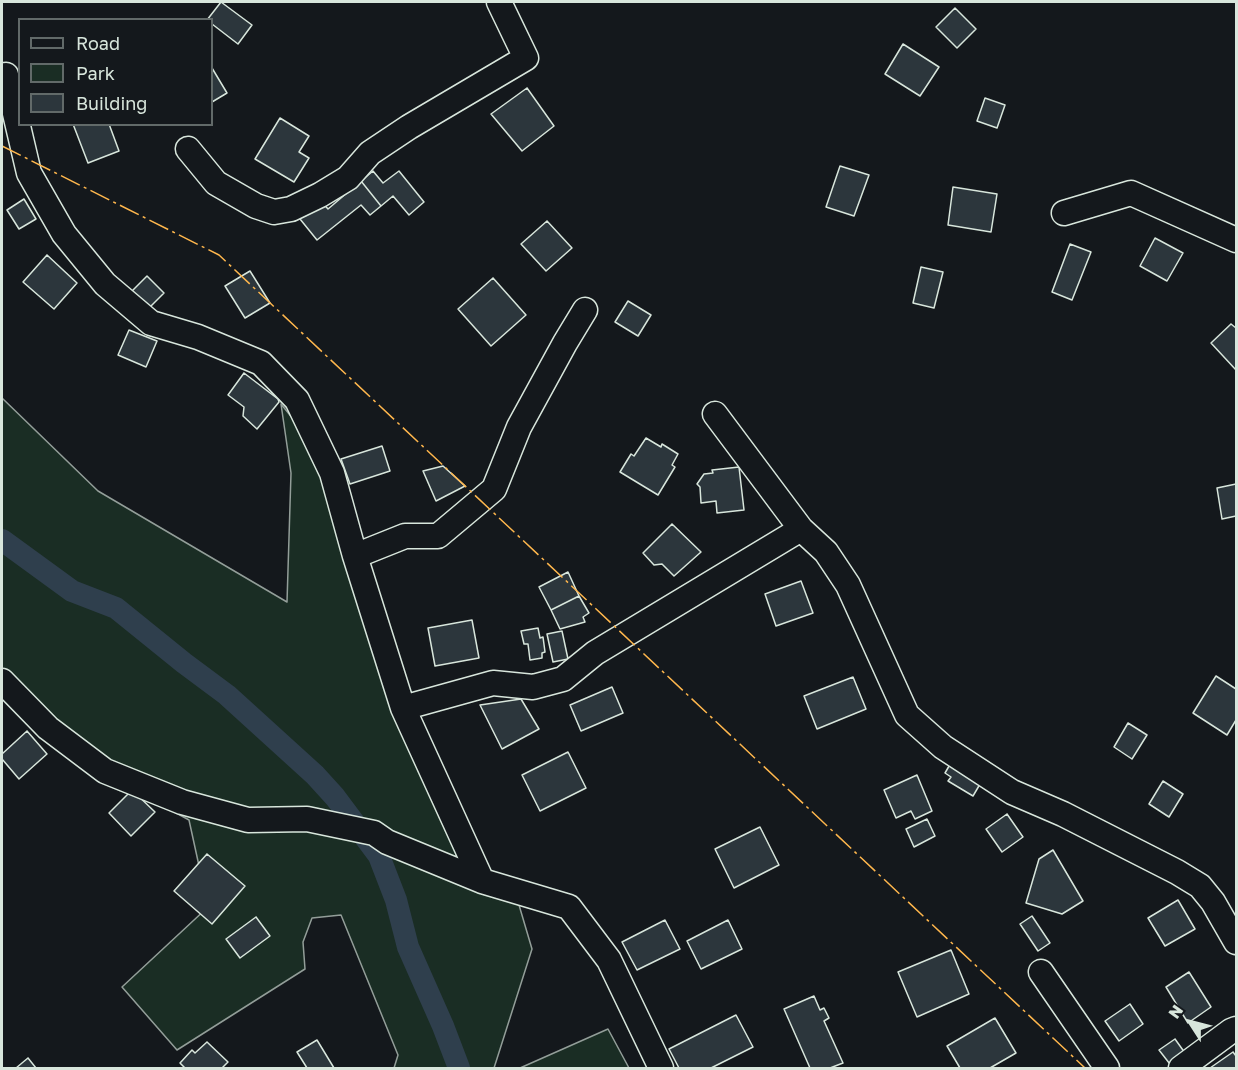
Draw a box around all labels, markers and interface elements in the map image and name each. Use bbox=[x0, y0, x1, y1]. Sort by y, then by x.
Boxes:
legend bbox=[18, 18, 213, 126]
text: Road bbox=[76, 32, 120, 54]
text: Park bbox=[76, 62, 115, 84]
text: Building bbox=[76, 92, 147, 114]
north arrow bbox=[1160, 992, 1220, 1052]
text: N bbox=[1164, 1001, 1187, 1022]

